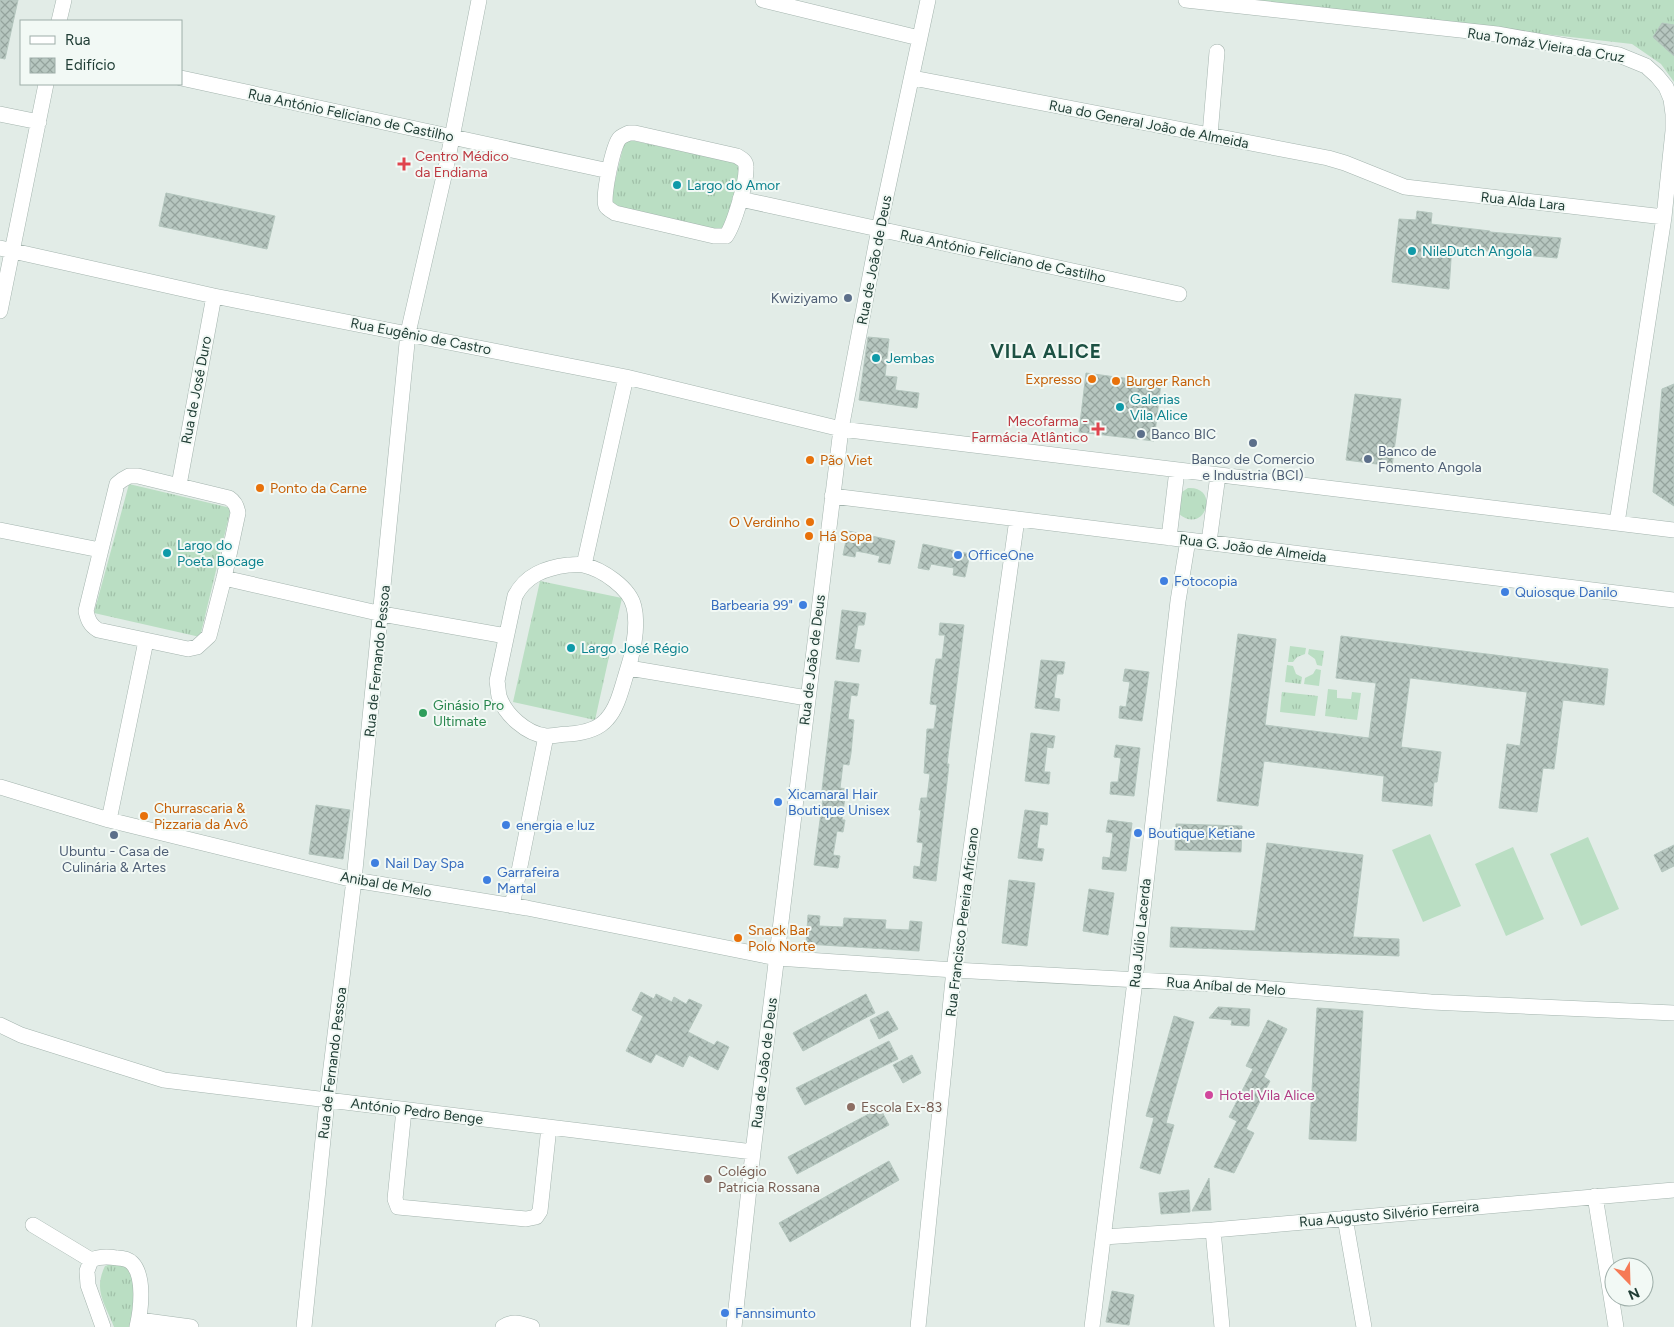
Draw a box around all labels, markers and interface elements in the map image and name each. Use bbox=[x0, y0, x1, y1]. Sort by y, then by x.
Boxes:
legend bbox=[20, 20, 182, 85]
street label: Rua Tomáz Vieira da Cruz bbox=[1466, 25, 1626, 66]
text: Rua bbox=[65, 31, 90, 49]
text: Edifício bbox=[65, 56, 116, 74]
street label: Rua António Feliciano de Castilho bbox=[246, 85, 455, 146]
street label: Rua do General João de Almeida bbox=[1048, 97, 1250, 152]
place label: Centro Médico da Endiama bbox=[415, 148, 509, 181]
marker: Centro Médico da Endiama bbox=[397, 157, 411, 171]
place label: Largo do Amor bbox=[687, 177, 780, 194]
marker: Largo do Amor bbox=[671, 179, 683, 191]
street label: Rua Alda Lara bbox=[1480, 189, 1566, 214]
street label: Rua de João de Deus bbox=[854, 194, 895, 326]
street label: Rua António Feliciano de Castilho bbox=[898, 226, 1107, 287]
place label: NileDutch Angola bbox=[1422, 243, 1532, 260]
marker: NileDutch Angola bbox=[1406, 245, 1418, 257]
place label: Kwiziyamo bbox=[771, 290, 838, 307]
marker: Kwiziyamo bbox=[842, 292, 854, 304]
street label: Rua Eugênio de Castro bbox=[349, 315, 493, 358]
street label: Rua de José Duro bbox=[178, 335, 215, 446]
district label: VILA ALICE bbox=[990, 340, 1102, 363]
place label: Jembas bbox=[886, 350, 935, 367]
marker: Jembas bbox=[870, 352, 882, 364]
place label: Expresso bbox=[1025, 371, 1082, 388]
marker: Expresso bbox=[1086, 373, 1098, 385]
place label: Burger Ranch bbox=[1126, 373, 1210, 390]
marker: Burger Ranch bbox=[1110, 375, 1122, 387]
place label: Galerias Vila Alice bbox=[1130, 391, 1188, 424]
marker: Galerias Vila Alice bbox=[1114, 401, 1126, 413]
place label: Mecofarma - Farmácia Atlântico bbox=[971, 413, 1088, 446]
marker: Mecofarma - Farmácia Atlântico bbox=[1092, 423, 1104, 435]
place label: Banco BIC bbox=[1151, 426, 1216, 443]
marker: Banco BIC bbox=[1135, 428, 1147, 440]
marker: Banco de Comercio e Industria (BCI) bbox=[1247, 437, 1259, 449]
place label: Banco de Fomento Angola bbox=[1378, 443, 1482, 476]
place label: Banco de Comercio e Industria (BCI) bbox=[1191, 451, 1315, 484]
place label: Pão Viet bbox=[820, 452, 873, 469]
marker: Banco de Fomento Angola bbox=[1362, 453, 1374, 465]
marker: Pão Viet bbox=[804, 454, 816, 466]
place label: Ponto da Carne bbox=[270, 480, 367, 497]
marker: Ponto da Carne bbox=[254, 482, 266, 494]
place label: O Verdinho bbox=[729, 514, 800, 531]
marker: O Verdinho bbox=[804, 516, 816, 528]
place label: Há Sopa bbox=[819, 528, 872, 545]
marker: Há Sopa bbox=[803, 530, 815, 542]
street label: Rua G. João de Almeida bbox=[1178, 531, 1328, 566]
place label: Largo do Poeta Bocage bbox=[177, 537, 264, 570]
marker: Largo do Poeta Bocage bbox=[161, 547, 173, 559]
place label: OfficeOne bbox=[968, 547, 1034, 564]
marker: OfficeOne bbox=[952, 549, 964, 561]
place label: Fotocopia bbox=[1174, 573, 1237, 590]
marker: Fotocopia bbox=[1158, 575, 1170, 587]
street label: Rua de Fernando Pessoa bbox=[361, 584, 394, 738]
place label: Quiosque Danilo bbox=[1515, 584, 1618, 601]
marker: Quiosque Danilo bbox=[1499, 586, 1511, 598]
street label: Rua de João de Deus bbox=[796, 594, 829, 726]
place label: Barbearia 99" bbox=[711, 597, 793, 614]
marker: Barbearia 99" bbox=[797, 599, 809, 611]
place label: Largo José Régio bbox=[581, 640, 689, 657]
marker: Largo José Régio bbox=[565, 642, 577, 654]
place label: Ginásio Pro Ultimate bbox=[433, 697, 504, 730]
marker: Ginásio Pro Ultimate bbox=[417, 707, 429, 719]
place label: Xicamaral Hair Boutique Unisex bbox=[788, 786, 890, 819]
marker: Xicamaral Hair Boutique Unisex bbox=[772, 796, 784, 808]
place label: Churrascaria & Pizzaria da Avô bbox=[154, 800, 248, 833]
marker: Churrascaria & Pizzaria da Avô bbox=[138, 810, 150, 822]
place label: energia e luz bbox=[516, 817, 595, 834]
marker: energia e luz bbox=[500, 819, 512, 831]
place label: Boutique Ketiane bbox=[1148, 825, 1256, 842]
street label: Rua Francisco Pereira Africano bbox=[942, 826, 983, 1018]
marker: Boutique Ketiane bbox=[1132, 827, 1144, 839]
marker: Ubuntu - Casa de Culinária & Artes bbox=[108, 829, 120, 841]
place label: Ubuntu - Casa de Culinária & Artes bbox=[59, 843, 169, 876]
place label: Nail Day Spa bbox=[385, 855, 464, 872]
marker: Nail Day Spa bbox=[369, 857, 381, 869]
place label: Garrafeira Martal bbox=[497, 864, 559, 897]
street label: Anibal de Melo bbox=[339, 868, 433, 901]
marker: Garrafeira Martal bbox=[481, 874, 493, 886]
street label: Rua Júlio Lacerda bbox=[1126, 878, 1155, 989]
place label: Snack Bar Polo Norte bbox=[748, 922, 816, 955]
marker: Snack Bar Polo Norte bbox=[732, 932, 744, 944]
street label: Rua Aníbal de Melo bbox=[1166, 974, 1286, 999]
street label: Rua de Fernando Pessoa bbox=[315, 986, 350, 1140]
street label: Rua de João de Deus bbox=[748, 997, 781, 1129]
place label: Hotel Vila Alice bbox=[1219, 1087, 1315, 1104]
marker: Hotel Vila Alice bbox=[1203, 1089, 1215, 1101]
street label: António Pedro Benge bbox=[350, 1095, 484, 1128]
place label: Escola Ex-83 bbox=[861, 1099, 942, 1116]
marker: Escola Ex-83 bbox=[845, 1101, 857, 1113]
place label: Colégio Patricia Rossana bbox=[718, 1163, 820, 1196]
marker: Colégio Patricia Rossana bbox=[702, 1173, 714, 1185]
street label: Rua Augusto Silvério Ferreira bbox=[1298, 1198, 1480, 1231]
north arrow bbox=[1604, 1257, 1654, 1307]
text: N bbox=[1626, 1284, 1642, 1303]
place label: Fannsimunto bbox=[735, 1305, 816, 1322]
marker: Fannsimunto bbox=[719, 1307, 731, 1319]

